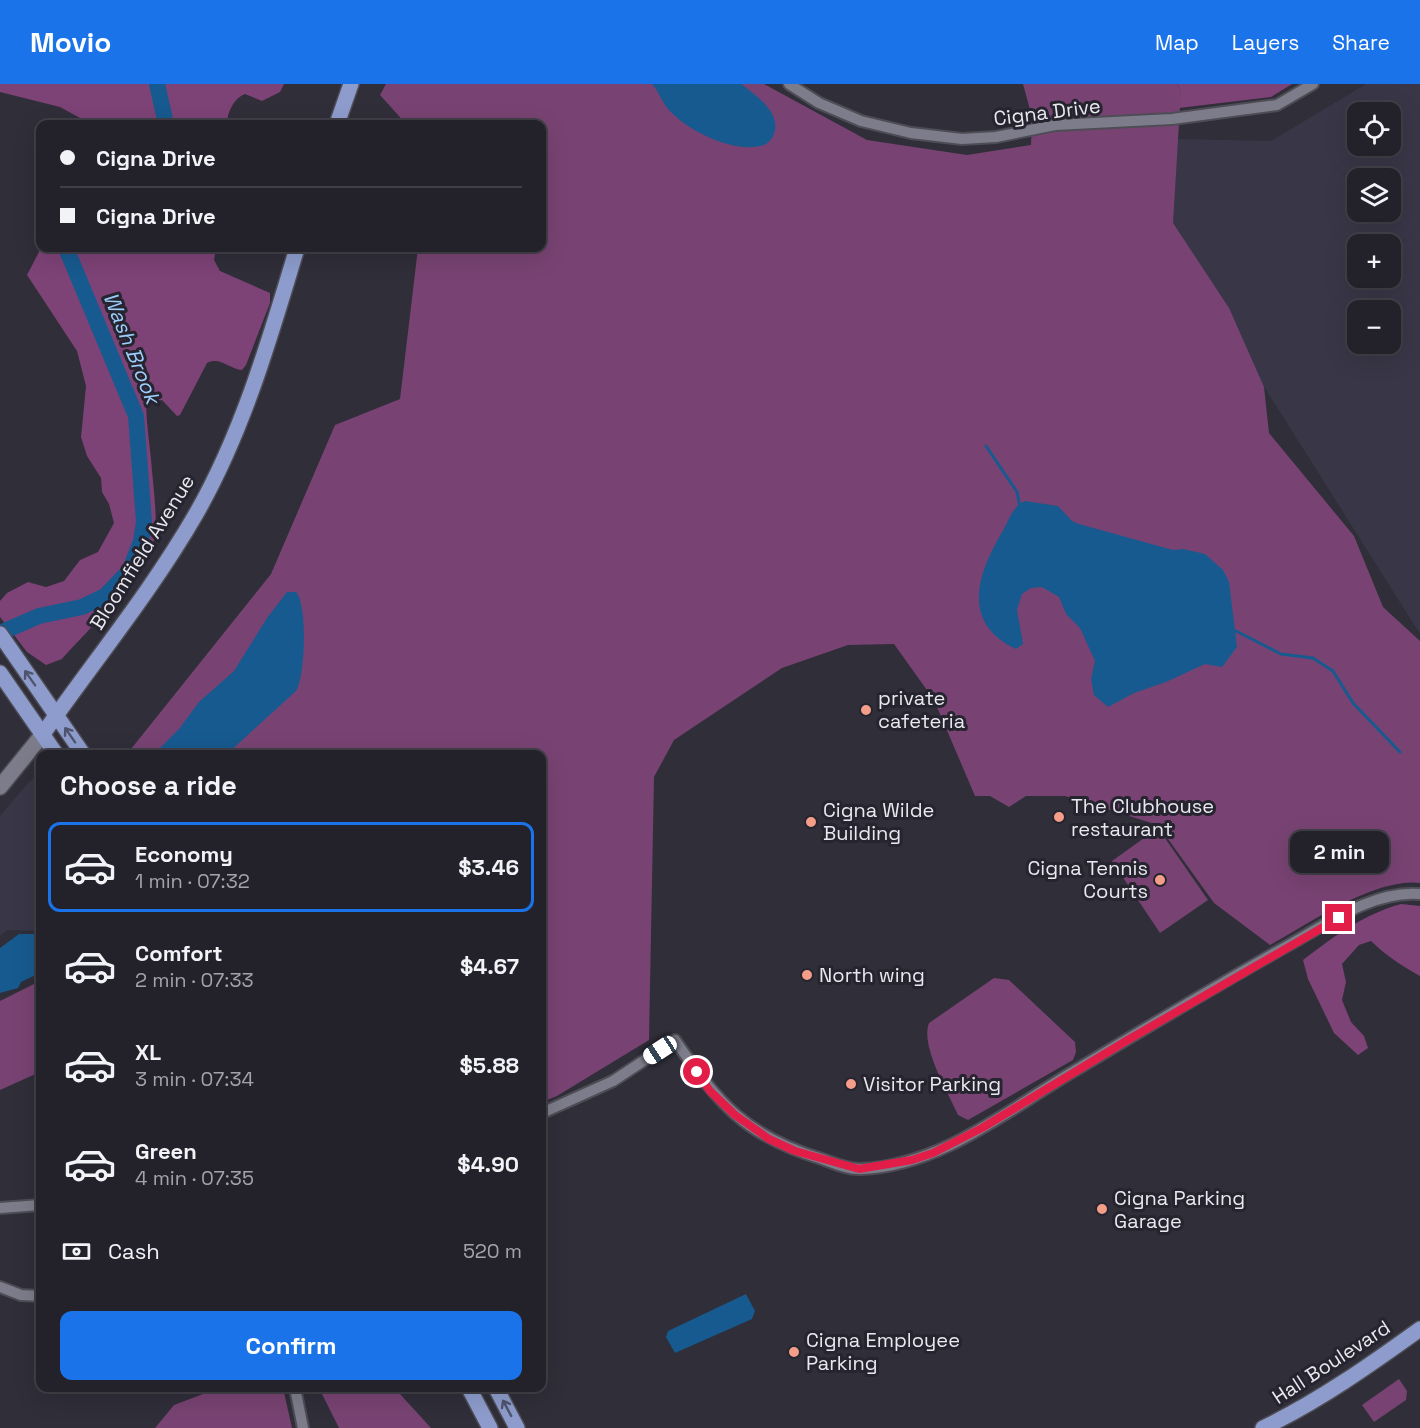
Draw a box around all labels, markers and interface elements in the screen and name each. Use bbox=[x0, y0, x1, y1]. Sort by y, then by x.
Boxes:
text: Movio bbox=[30, 24, 111, 60]
text: Map bbox=[1155, 29, 1199, 56]
text: Layers bbox=[1232, 29, 1299, 56]
text: Share bbox=[1332, 29, 1390, 56]
street label: Cigna Drive bbox=[992, 93, 1102, 131]
map controls bbox=[1347, 102, 1401, 354]
button: locate bbox=[1347, 102, 1401, 156]
text: Cigna Drive bbox=[96, 144, 216, 172]
button: layers bbox=[1347, 168, 1401, 222]
text: Cigna Drive bbox=[96, 202, 216, 230]
button: + bbox=[1347, 234, 1401, 288]
water label: Wash Brook bbox=[97, 288, 168, 410]
button: − bbox=[1347, 300, 1401, 354]
street label: Bloomfield Avenue bbox=[84, 470, 200, 634]
one-way arrow bbox=[24, 670, 36, 687]
place label: private cafeteria bbox=[878, 685, 965, 734]
marker: private cafeteria bbox=[859, 703, 873, 717]
one-way arrow bbox=[64, 727, 76, 744]
text: Choose a ride bbox=[60, 768, 237, 803]
place label: The Clubhouse restaurant bbox=[1071, 793, 1214, 842]
place label: Cigna Wilde Building bbox=[823, 797, 934, 846]
marker: The Clubhouse restaurant bbox=[1052, 810, 1066, 824]
marker: Cigna Wilde Building bbox=[804, 815, 818, 829]
callout: 2 min bbox=[1290, 831, 1388, 873]
text: 2 min bbox=[1314, 839, 1365, 865]
icon: car bbox=[63, 840, 117, 894]
text: Economy bbox=[135, 840, 233, 868]
text: $3.46 bbox=[458, 853, 519, 881]
place label: Cigna Tennis Courts bbox=[1027, 855, 1148, 904]
text: 1 min · 07:32 bbox=[135, 868, 250, 894]
marker: Cigna Tennis Courts bbox=[1153, 873, 1167, 887]
route end bbox=[1325, 904, 1352, 931]
icon: car bbox=[63, 939, 117, 993]
text: Comfort bbox=[135, 939, 223, 967]
text: $4.67 bbox=[460, 952, 519, 980]
place label: North wing bbox=[819, 962, 925, 988]
text: 2 min · 07:33 bbox=[135, 967, 254, 993]
marker: North wing bbox=[800, 968, 814, 982]
car bbox=[640, 1033, 680, 1067]
icon: car bbox=[63, 1038, 117, 1092]
text: XL bbox=[135, 1038, 161, 1066]
text: $5.88 bbox=[460, 1051, 519, 1079]
route start bbox=[683, 1058, 710, 1085]
text: 3 min · 07:34 bbox=[135, 1066, 254, 1092]
place label: Visitor Parking bbox=[863, 1071, 1001, 1097]
marker: Visitor Parking bbox=[844, 1077, 858, 1091]
icon: car bbox=[63, 1137, 117, 1191]
text: Green bbox=[135, 1137, 197, 1165]
text: $4.90 bbox=[457, 1150, 519, 1178]
text: 4 min · 07:35 bbox=[135, 1165, 254, 1191]
place label: Cigna Parking Garage bbox=[1114, 1185, 1245, 1234]
marker: Cigna Parking Garage bbox=[1095, 1202, 1109, 1216]
icon: cash bbox=[60, 1235, 93, 1268]
text: Cash bbox=[108, 1237, 160, 1265]
text: 520 m bbox=[463, 1238, 522, 1264]
button: Confirm bbox=[60, 1311, 522, 1380]
street label: Hall Boulevard bbox=[1267, 1314, 1395, 1410]
place label: Cigna Employee Parking bbox=[806, 1327, 960, 1376]
marker: Cigna Employee Parking bbox=[787, 1345, 801, 1359]
one-way arrow bbox=[500, 1399, 512, 1417]

